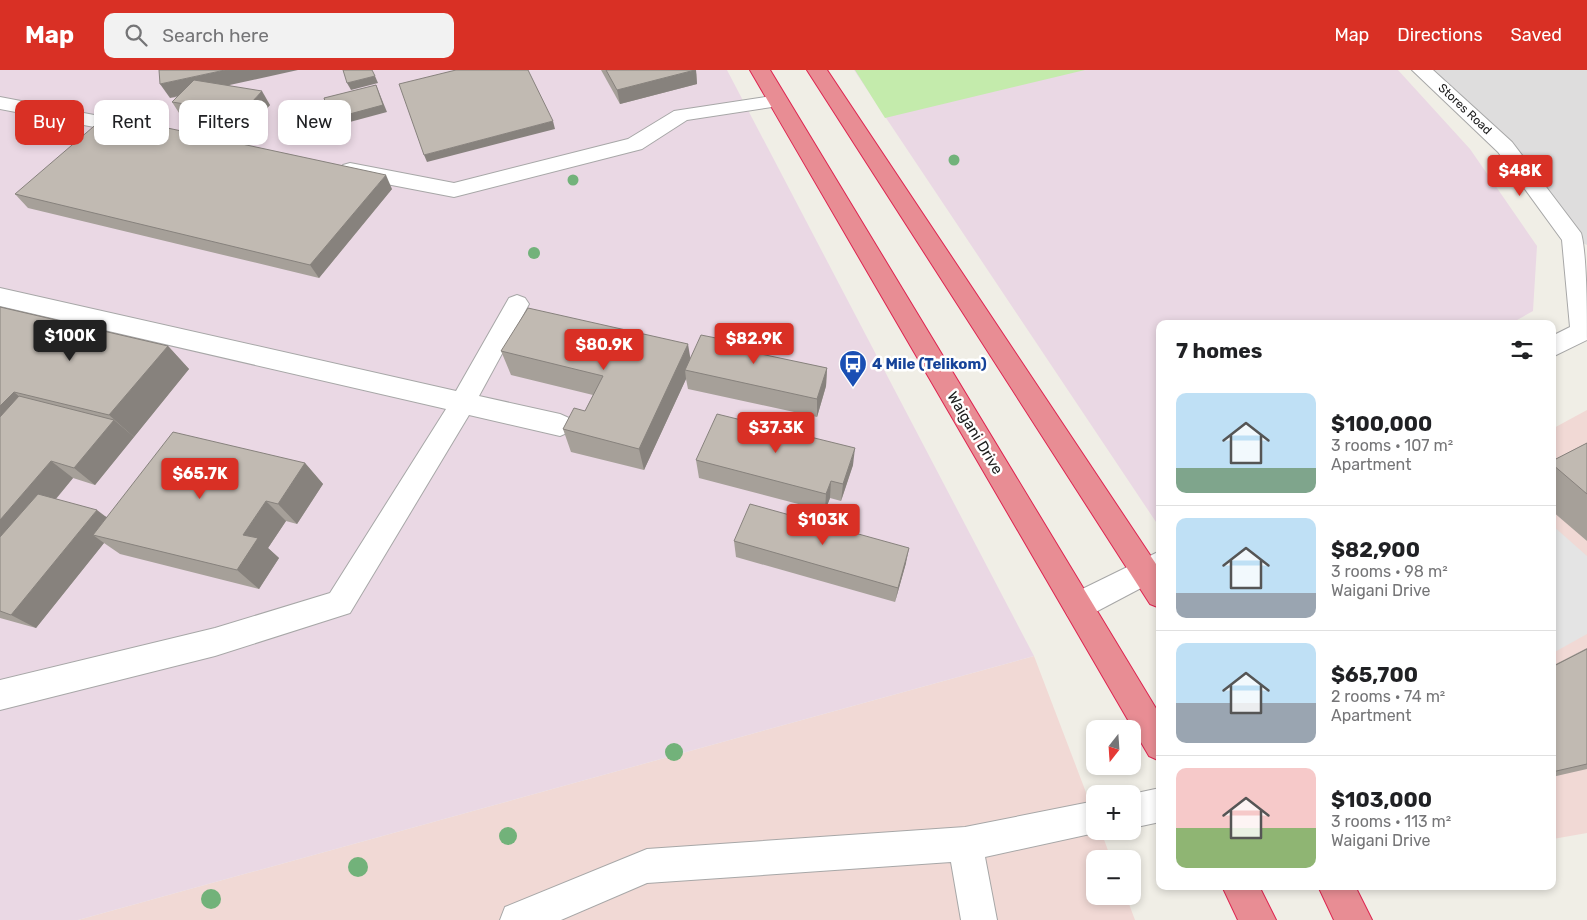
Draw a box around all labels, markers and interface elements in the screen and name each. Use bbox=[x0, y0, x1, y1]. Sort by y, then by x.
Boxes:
search box bbox=[104, 13, 454, 58]
text: Map bbox=[25, 21, 74, 49]
icon: search bbox=[122, 21, 150, 49]
text: Search here bbox=[162, 24, 269, 47]
text: Map bbox=[1334, 24, 1369, 46]
text: Directions bbox=[1397, 24, 1483, 46]
text: Saved bbox=[1511, 24, 1562, 46]
street label: Stores Road bbox=[1435, 81, 1495, 137]
chip: Buy bbox=[15, 100, 84, 145]
chip: Rent bbox=[94, 100, 169, 145]
chip: Filters bbox=[179, 100, 268, 145]
chip: New bbox=[278, 100, 351, 145]
pin: $48K bbox=[1490, 154, 1550, 197]
text: $48K bbox=[1498, 161, 1542, 180]
pin: $100K bbox=[35, 320, 105, 362]
pin: $82.9K bbox=[713, 322, 795, 365]
text: $100K bbox=[44, 326, 96, 345]
pin: $80.9K bbox=[563, 328, 645, 371]
text: $82.9K bbox=[726, 329, 782, 348]
text: $80.9K bbox=[575, 335, 633, 354]
icon: filters bbox=[1508, 336, 1536, 364]
text: 7 homes bbox=[1176, 338, 1262, 363]
bus stop icon: 4 Mile (Telikom) bbox=[838, 349, 868, 388]
place label: 4 Mile (Telikom) bbox=[872, 355, 987, 373]
street label: Waigani Drive bbox=[943, 388, 1007, 478]
text: $100,000 bbox=[1331, 411, 1432, 436]
pin: $37.3K bbox=[735, 412, 817, 454]
icon: home bbox=[1216, 413, 1276, 473]
text: $37.3K bbox=[748, 418, 804, 437]
text: 3 rooms · 107 m² bbox=[1331, 436, 1453, 455]
text: Apartment bbox=[1331, 455, 1411, 474]
pin: $65.7K bbox=[159, 458, 241, 500]
text: $65.7K bbox=[172, 464, 228, 483]
pin: $103K bbox=[788, 504, 858, 546]
text: $103K bbox=[798, 510, 848, 529]
text: $82,900 bbox=[1331, 537, 1420, 562]
icon: home bbox=[1216, 538, 1276, 598]
text: 3 rooms · 98 m² bbox=[1331, 562, 1448, 581]
text: Waigani Drive bbox=[1331, 581, 1431, 600]
text: $65,700 bbox=[1331, 662, 1418, 687]
icon: home bbox=[1216, 663, 1276, 723]
text: 2 rooms · 74 m² bbox=[1331, 687, 1445, 706]
text: Apartment bbox=[1331, 706, 1411, 725]
north arrow bbox=[1086, 720, 1141, 775]
map controls bbox=[1086, 720, 1141, 905]
button: + bbox=[1086, 785, 1141, 840]
text: $103,000 bbox=[1331, 787, 1432, 812]
icon: home bbox=[1216, 788, 1276, 848]
text: 3 rooms · 113 m² bbox=[1331, 812, 1451, 831]
text: Waigani Drive bbox=[1331, 831, 1431, 850]
button: − bbox=[1086, 850, 1141, 905]

